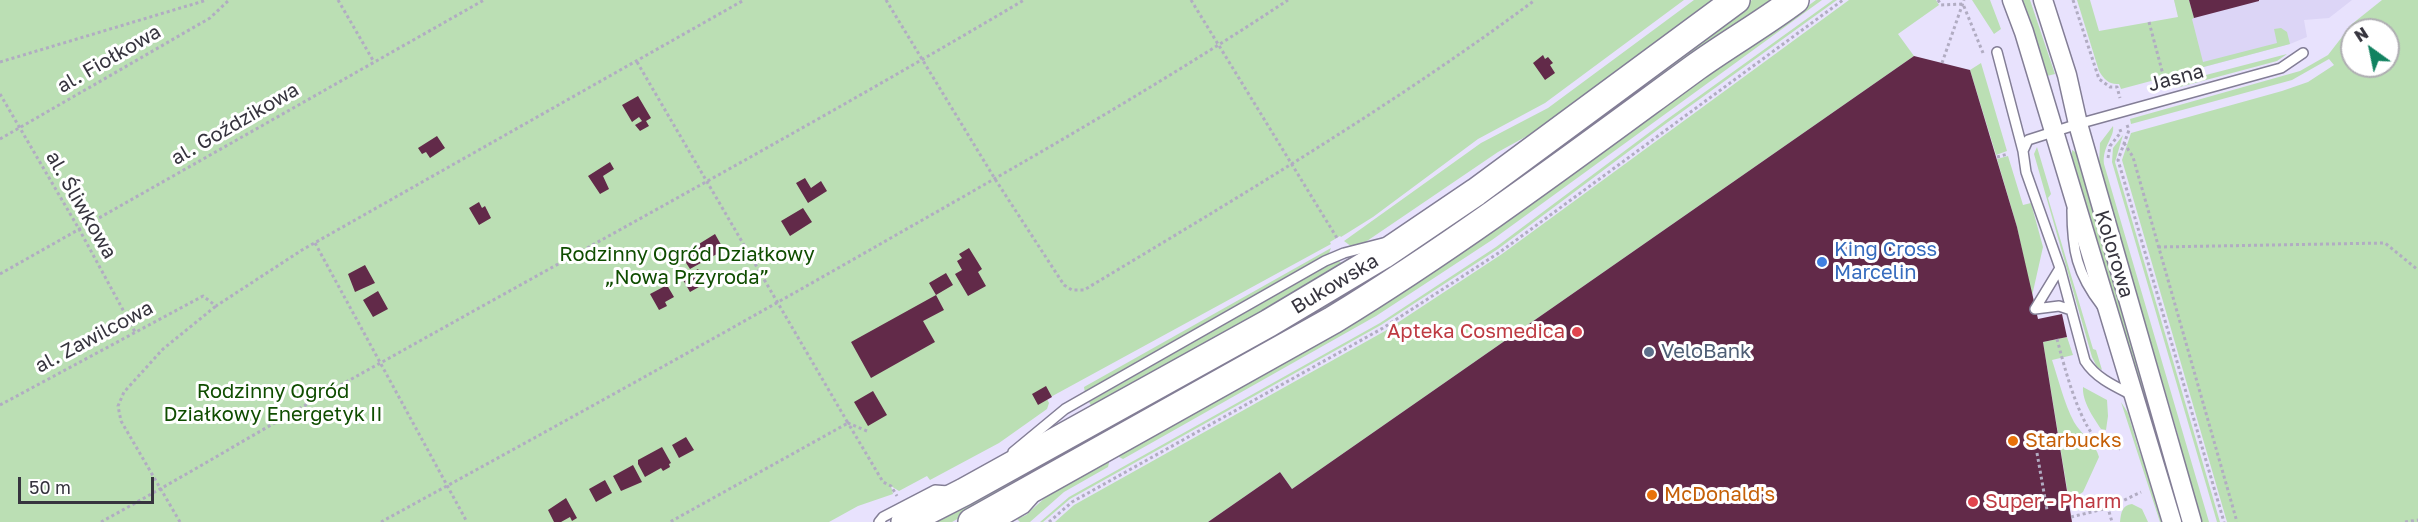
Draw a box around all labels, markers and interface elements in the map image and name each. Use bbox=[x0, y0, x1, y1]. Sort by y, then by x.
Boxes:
north arrow bbox=[2340, 18, 2400, 78]
street label: al. Fiołkowa bbox=[53, 20, 165, 98]
text: N bbox=[2351, 23, 2372, 46]
street label: Jasna bbox=[2146, 59, 2206, 97]
street label: al. Goździkowa bbox=[167, 78, 303, 170]
street label: al. Śliwkowa bbox=[41, 147, 121, 263]
street label: Kolorowa bbox=[2089, 207, 2139, 301]
place label: King Cross Marcelin bbox=[1834, 238, 1937, 285]
park label: Rodzinny Ogród Działkowy „Nowa Przyroda” bbox=[559, 243, 815, 290]
street label: Bukowska bbox=[1287, 249, 1383, 319]
marker: King Cross Marcelin bbox=[1815, 255, 1829, 269]
street label: al. Zawilcowa bbox=[31, 296, 157, 378]
place label: Apteka Cosmedica bbox=[1387, 320, 1565, 344]
marker: Apteka Cosmedica bbox=[1570, 325, 1584, 339]
place label: VeloBank bbox=[1661, 340, 1751, 364]
marker: VeloBank bbox=[1642, 345, 1656, 359]
park label: Rodzinny Ogród Działkowy Energetyk II bbox=[163, 380, 383, 427]
place label: Starbucks bbox=[2025, 429, 2122, 453]
marker: Starbucks bbox=[2006, 434, 2020, 448]
scale bar bbox=[21, 465, 158, 503]
text: 50 m bbox=[29, 476, 71, 498]
place label: McDonald's bbox=[1664, 483, 1775, 507]
marker: McDonald's bbox=[1645, 488, 1659, 502]
place label: Super - Pharm bbox=[1985, 490, 2121, 514]
marker: Super - Pharm bbox=[1966, 495, 1980, 509]

